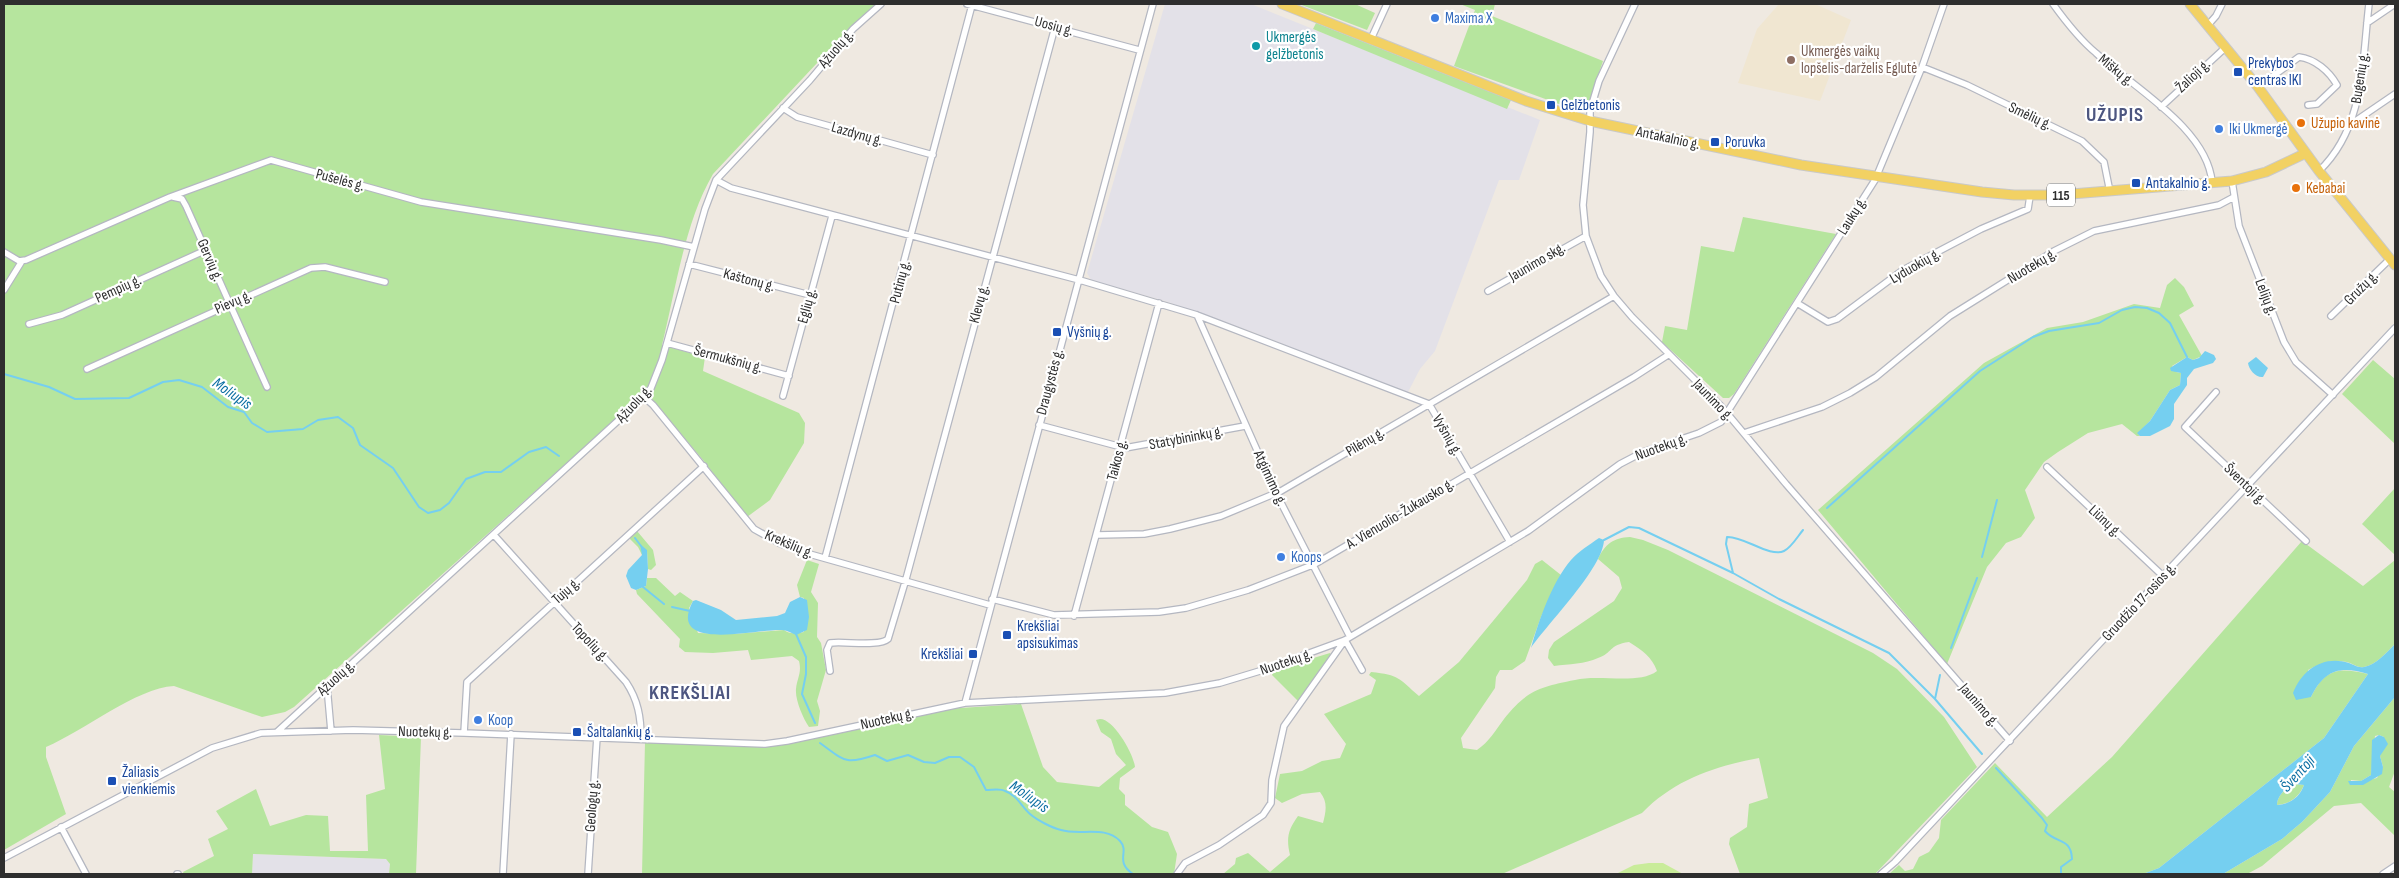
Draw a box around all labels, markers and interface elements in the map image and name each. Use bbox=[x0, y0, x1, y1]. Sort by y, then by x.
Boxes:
place label: Maxima X bbox=[1445, 9, 1493, 28]
street label: Uosių g. bbox=[1033, 12, 1076, 40]
marker: Maxima X bbox=[1429, 12, 1441, 24]
street label: Ąžuolų g. bbox=[814, 26, 858, 73]
place label: Ukmergės gelžbetonis bbox=[1266, 28, 1324, 64]
marker: Ukmergės gelžbetonis bbox=[1250, 40, 1262, 52]
place label: Ukmergės vaikų lopšelis-darželis Eglutė bbox=[1801, 42, 1917, 78]
street label: Miškų g. bbox=[2094, 50, 2138, 90]
street label: Bugenių g. bbox=[2347, 51, 2373, 105]
marker: Ukmergės vaikų lopšelis-darželis Eglutė bbox=[1785, 54, 1797, 66]
place label: Prekybos centras IKI bbox=[2248, 54, 2301, 90]
street label: Žalioji g. bbox=[2172, 55, 2214, 97]
marker: Prekybos centras IKI bbox=[2232, 66, 2244, 78]
place label: Gelžbetonis bbox=[1561, 96, 1620, 115]
street label: Smėlių g. bbox=[2005, 98, 2055, 134]
marker: Gelžbetonis bbox=[1545, 99, 1557, 111]
district label: UŽUPIS bbox=[2086, 103, 2144, 127]
place label: Užupio kavinė bbox=[2311, 114, 2380, 133]
marker: Užupio kavinė bbox=[2295, 117, 2307, 129]
street label: Lazdynų g. bbox=[829, 118, 885, 150]
place label: Iki Ukmergė bbox=[2229, 120, 2288, 139]
street label: Antakalnio g. bbox=[1634, 122, 1702, 154]
marker: Iki Ukmergė bbox=[2213, 123, 2225, 135]
place label: Poruvka bbox=[1725, 133, 1766, 152]
marker: Poruvka bbox=[1709, 136, 1721, 148]
street label: Pušelės g. bbox=[314, 164, 366, 196]
place label: Antakalnio g. bbox=[2145, 174, 2211, 193]
marker: Antakalnio g. bbox=[2130, 177, 2142, 189]
place label: Kebabai bbox=[2306, 179, 2346, 198]
marker: Kebabai bbox=[2290, 182, 2302, 194]
road number: 115 bbox=[2047, 184, 2075, 206]
street label: Laukų g. bbox=[1833, 194, 1871, 238]
street label: Gervių g. bbox=[193, 236, 227, 284]
street label: Jaunimo skg. bbox=[1504, 238, 1569, 286]
street label: Lyduokių g. bbox=[1886, 244, 1944, 288]
street label: Nuotekų g. bbox=[2004, 244, 2060, 288]
street label: Putinų g. bbox=[885, 258, 915, 306]
street label: Kaštonų g. bbox=[721, 264, 777, 296]
street label: Gružų g. bbox=[2340, 267, 2382, 309]
street label: Pempių g. bbox=[92, 270, 144, 308]
street label: Lelijų g. bbox=[2250, 276, 2282, 318]
street label: Klevų g. bbox=[965, 283, 993, 325]
street label: Pievų g. bbox=[212, 285, 255, 318]
street label: Eglių g. bbox=[793, 286, 821, 326]
place label: Vyšnių g. bbox=[1067, 323, 1112, 342]
marker: Vyšnių g. bbox=[1051, 326, 1063, 338]
street label: Šermukšnių g. bbox=[692, 341, 765, 377]
street label: Draugystės g. bbox=[1032, 347, 1068, 417]
water label: Moliupis bbox=[209, 374, 256, 414]
street label: Jaunimo g. bbox=[1688, 374, 1738, 425]
street label: Ąžuolų g. bbox=[611, 381, 656, 428]
street label: Vyšnių g. bbox=[1428, 411, 1466, 459]
street label: Statybininkų g. bbox=[1147, 421, 1225, 454]
street label: Pilėnų g. bbox=[1342, 423, 1388, 461]
street label: Nuotekų g. bbox=[1632, 429, 1690, 465]
street label: Taikos g. bbox=[1102, 437, 1132, 483]
street label: Atgimimo g. bbox=[1248, 446, 1291, 509]
street label: Šventoji g. bbox=[2220, 459, 2270, 509]
street label: A. Vienuolio-Žukausko g. bbox=[1342, 474, 1457, 554]
street label: Liūnų g. bbox=[2084, 501, 2126, 541]
street label: Krekšlių g. bbox=[762, 525, 816, 563]
place label: Koops bbox=[1291, 548, 1322, 567]
marker: Koops bbox=[1275, 551, 1287, 563]
street label: Gruodžio 17-osios g. bbox=[2098, 559, 2180, 645]
street label: Tujų g. bbox=[548, 573, 584, 609]
place label: Krekšliai apsisukimas bbox=[1017, 617, 1078, 653]
street label: Topolių g. bbox=[567, 618, 613, 666]
marker: Krekšliai apsisukimas bbox=[1001, 629, 1013, 641]
street label: Nuotekų g. bbox=[1257, 644, 1315, 680]
place label: Krekšliai bbox=[921, 645, 963, 664]
marker: Krekšliai bbox=[967, 648, 979, 660]
street label: Ąžuolų g. bbox=[312, 656, 359, 701]
street label: Jaunimo g. bbox=[1954, 679, 2003, 731]
district label: KREKŠLIAI bbox=[649, 681, 731, 705]
street label: Nuotekų g. bbox=[859, 704, 916, 734]
place label: Koop bbox=[488, 711, 513, 730]
marker: Koop bbox=[472, 714, 484, 726]
street label: Nuotekų g. bbox=[398, 722, 452, 742]
place label: Šaltalankių g. bbox=[587, 723, 653, 742]
marker: Šaltalankių g. bbox=[571, 726, 583, 738]
water label: Šventoji bbox=[2277, 751, 2320, 796]
place label: Žaliasis vienkiemis bbox=[122, 763, 175, 799]
marker: Žaliasis vienkiemis bbox=[106, 775, 118, 787]
water label: Moliupis bbox=[1006, 777, 1053, 817]
street label: Geologų g. bbox=[581, 779, 603, 833]

